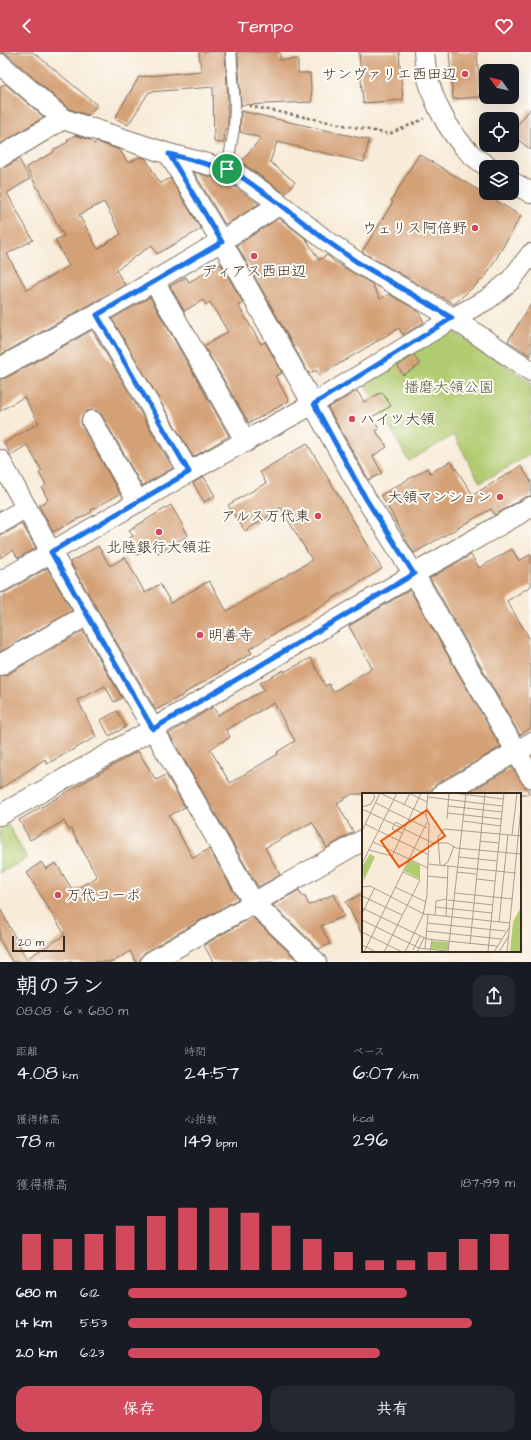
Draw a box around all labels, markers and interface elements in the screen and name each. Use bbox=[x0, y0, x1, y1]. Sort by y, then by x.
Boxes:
text: Tempo bbox=[238, 14, 293, 39]
icon: back bbox=[16, 15, 38, 37]
icon: heart bbox=[493, 15, 515, 37]
place label: サンヴァリエ西田辺 bbox=[322, 64, 457, 85]
north arrow bbox=[479, 64, 519, 104]
map controls bbox=[479, 64, 519, 200]
marker: サンヴァリエ西田辺 bbox=[460, 69, 470, 79]
button: locate bbox=[479, 112, 519, 152]
pin bbox=[210, 152, 244, 186]
icon: arrive bbox=[216, 158, 238, 180]
button: layers bbox=[479, 160, 519, 200]
place label: ウェリス阿倍野 bbox=[362, 218, 467, 239]
marker: ウェリス阿倍野 bbox=[470, 223, 480, 233]
marker: ディアス西田辺 bbox=[249, 251, 259, 261]
place label: ディアス西田辺 bbox=[201, 261, 307, 282]
park label: 播磨大領公園 bbox=[404, 377, 494, 398]
place label: ハイツ大領 bbox=[360, 409, 435, 430]
marker: ハイツ大領 bbox=[347, 414, 357, 424]
place label: 大領マンション bbox=[388, 487, 492, 508]
marker: 大領マンション bbox=[495, 492, 505, 502]
place label: アルス万代東 bbox=[221, 506, 310, 527]
marker: アルス万代東 bbox=[313, 511, 323, 521]
marker: 北陸銀行大領荘 bbox=[154, 527, 164, 537]
place label: 北陸銀行大領荘 bbox=[106, 537, 212, 558]
place label: 明善寺 bbox=[208, 625, 253, 646]
marker: 明善寺 bbox=[195, 630, 205, 640]
inset map bbox=[362, 793, 521, 952]
place label: 万代コーポ bbox=[66, 885, 141, 906]
marker: 万代コーポ bbox=[53, 890, 63, 900]
scale bar bbox=[12, 934, 65, 953]
text: 20 m bbox=[18, 935, 44, 950]
text: 朝のラン bbox=[16, 971, 104, 1002]
button: share bbox=[473, 975, 515, 1017]
text: 08:08 · 6 × 680 m bbox=[16, 1002, 128, 1020]
text: 距離 bbox=[16, 1044, 38, 1059]
text: 時間 bbox=[184, 1044, 206, 1059]
text: ペース bbox=[353, 1044, 385, 1059]
text: 4.08 bbox=[16, 1059, 58, 1087]
text: 24:57 bbox=[184, 1059, 239, 1087]
text: 6:07 bbox=[353, 1059, 393, 1087]
text: km bbox=[58, 1068, 78, 1083]
text: /km bbox=[393, 1068, 418, 1083]
text: kcal bbox=[353, 1111, 374, 1126]
text: 獲得標高 bbox=[16, 1112, 60, 1127]
text: 心拍数 bbox=[184, 1112, 217, 1127]
text: 296 bbox=[353, 1126, 388, 1154]
text: 78 bbox=[16, 1127, 41, 1155]
text: 149 bbox=[184, 1127, 212, 1155]
text: m bbox=[41, 1136, 54, 1151]
text: bpm bbox=[212, 1136, 237, 1151]
text: 187–199 m bbox=[461, 1174, 515, 1192]
text: 獲得標高 bbox=[16, 1176, 68, 1194]
text: 680 m bbox=[16, 1284, 56, 1302]
text: 6:12 bbox=[80, 1284, 99, 1302]
text: 1.4 km bbox=[16, 1314, 52, 1332]
text: 5:53 bbox=[80, 1314, 107, 1332]
text: 2.0 km bbox=[16, 1344, 57, 1362]
text: 6:23 bbox=[80, 1344, 104, 1362]
button: 保存 bbox=[16, 1386, 262, 1432]
button: 共有 bbox=[270, 1386, 515, 1432]

